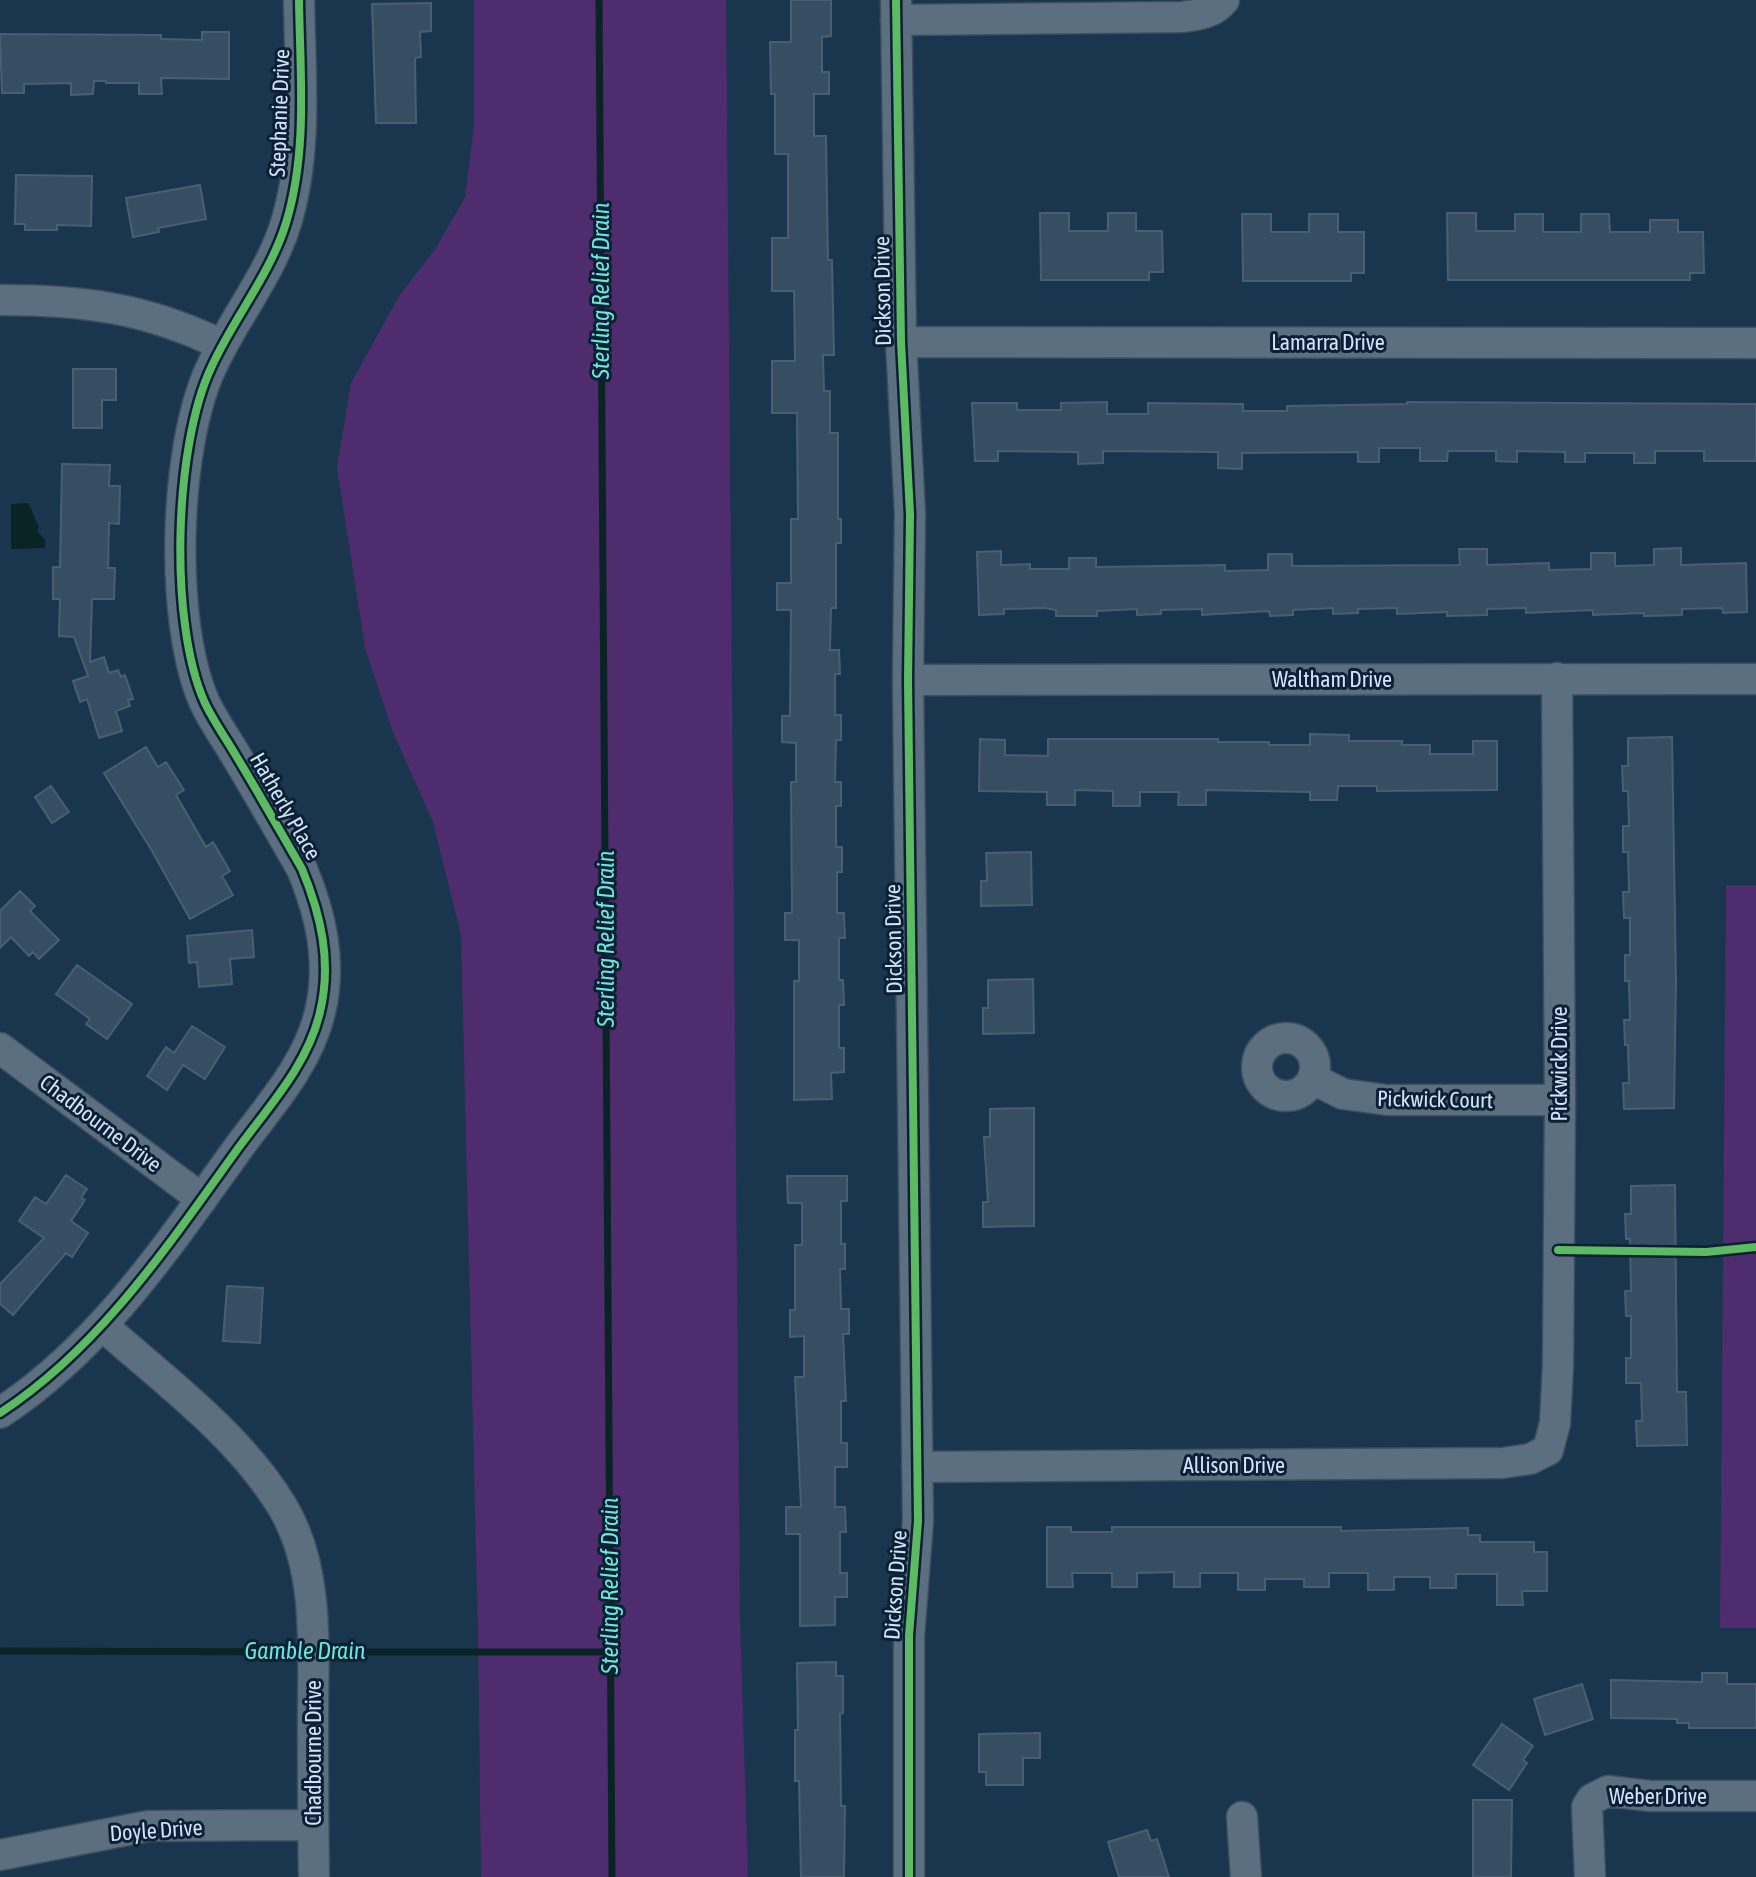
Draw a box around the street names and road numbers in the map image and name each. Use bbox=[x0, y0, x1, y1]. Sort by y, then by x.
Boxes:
street label: Stephanie Drive bbox=[264, 49, 294, 177]
street label: Dickson Drive bbox=[868, 236, 896, 346]
street label: Lamarra Drive bbox=[1271, 329, 1385, 355]
street label: Waltham Drive bbox=[1272, 666, 1392, 692]
street label: Hatherly Place bbox=[245, 748, 327, 864]
street label: Dickson Drive bbox=[879, 884, 907, 994]
street label: Pickwick Drive bbox=[1546, 1007, 1572, 1121]
street label: Chadbourne Drive bbox=[35, 1069, 167, 1177]
street label: Pickwick Court bbox=[1377, 1085, 1493, 1113]
street label: Allison Drive bbox=[1183, 1452, 1285, 1478]
street label: Dickson Drive bbox=[878, 1529, 912, 1641]
street label: Chadbourne Drive bbox=[300, 1680, 326, 1826]
street label: Weber Drive bbox=[1609, 1783, 1707, 1809]
street label: Doyle Drive bbox=[109, 1814, 203, 1846]

